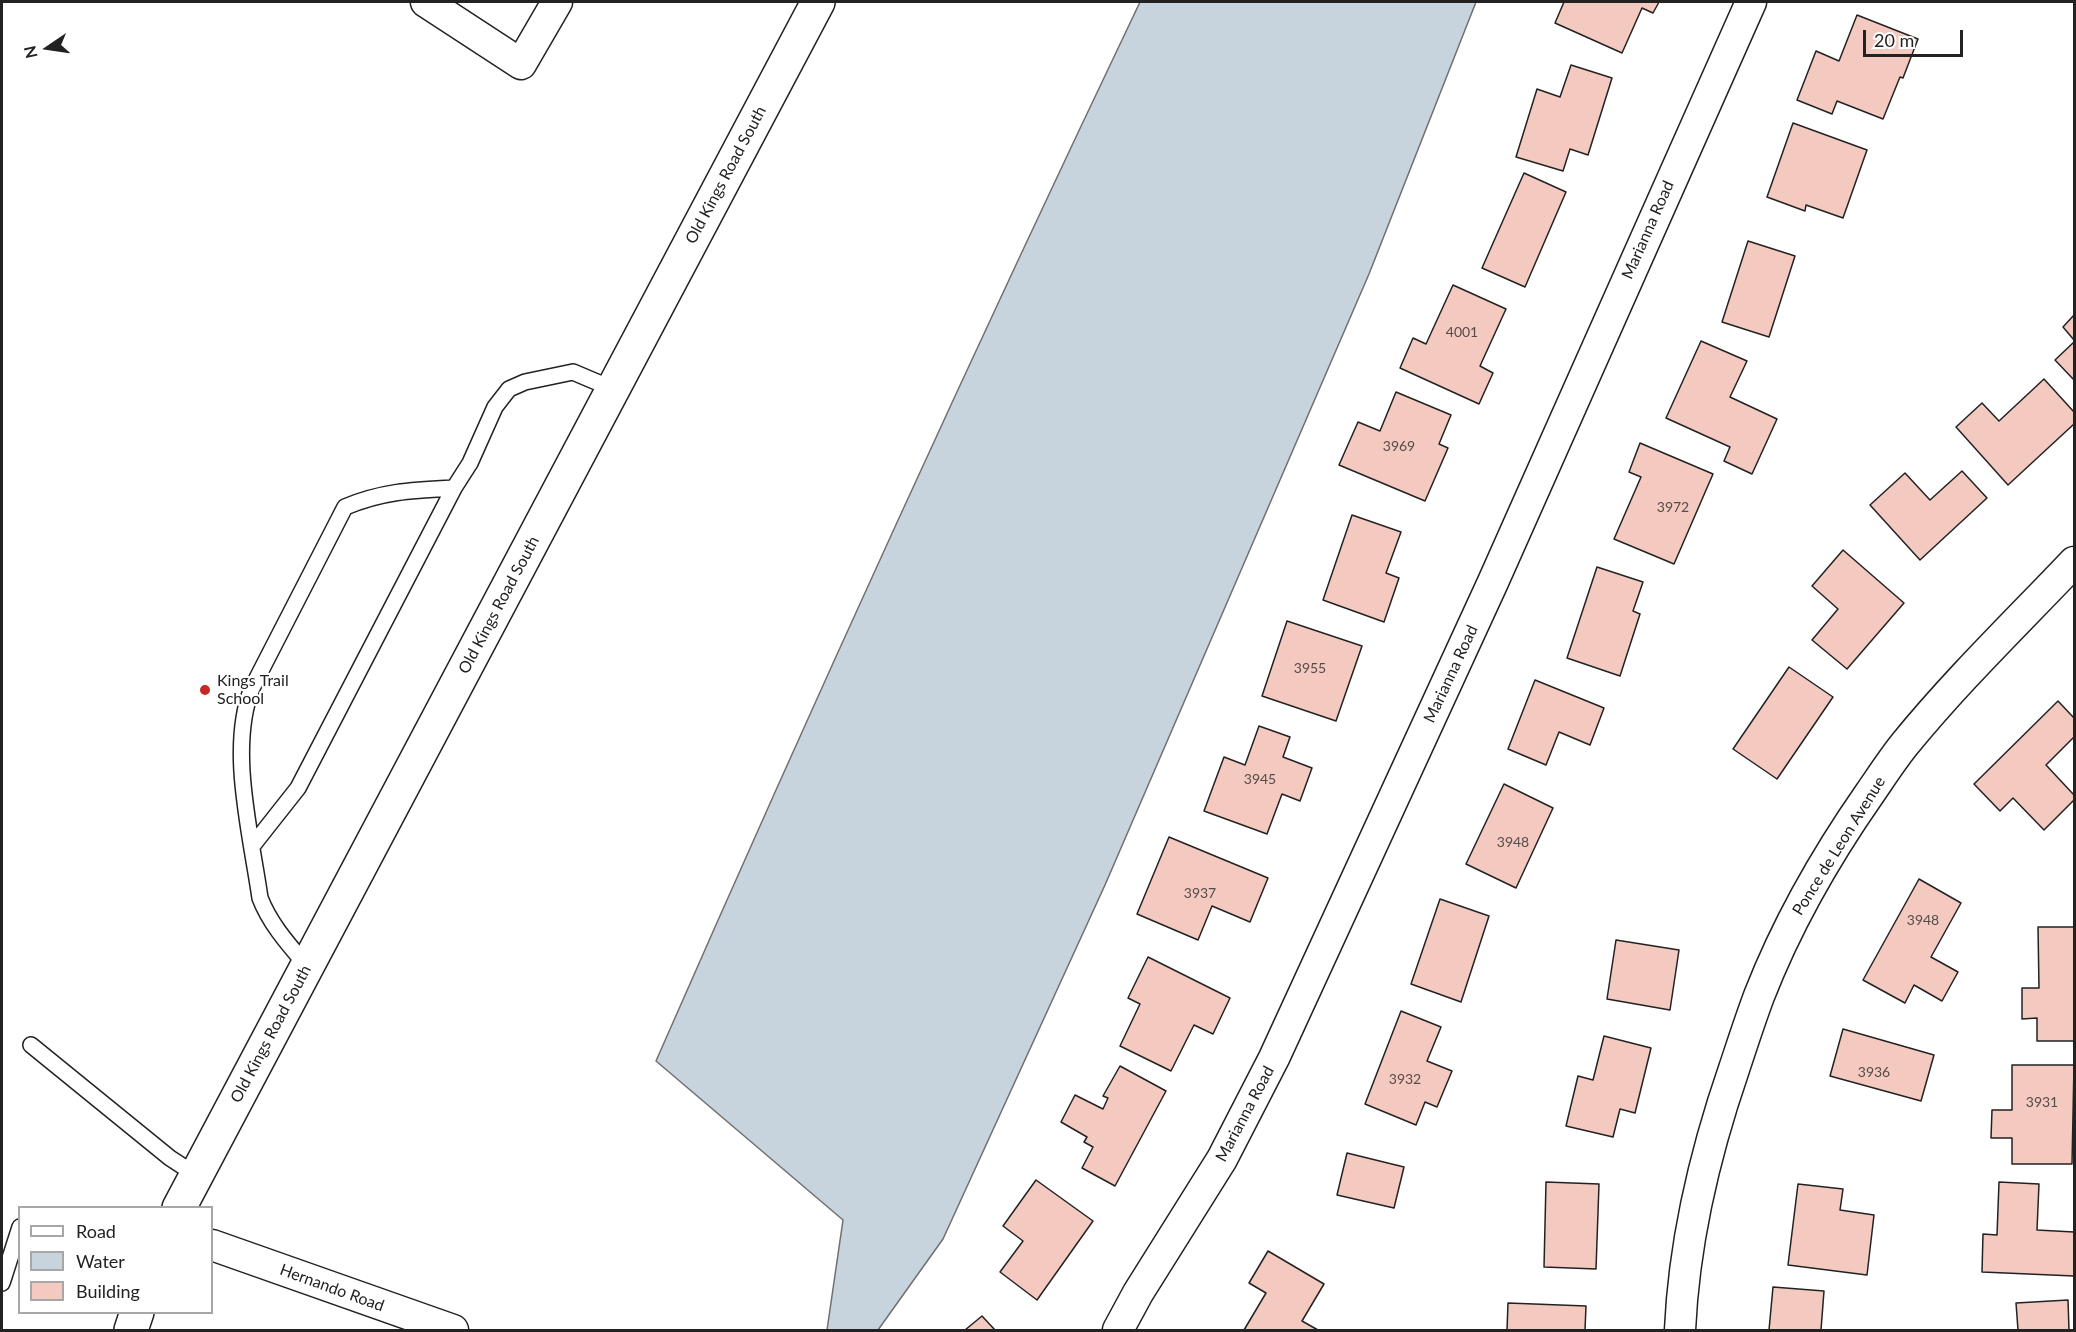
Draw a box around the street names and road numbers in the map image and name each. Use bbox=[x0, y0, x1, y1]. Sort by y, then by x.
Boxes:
street label: Old Kings Road South bbox=[682, 103, 770, 247]
street label: Marianna Road bbox=[1618, 178, 1678, 282]
street label: Old Kings Road South bbox=[455, 533, 543, 677]
street label: Marianna Road bbox=[1420, 622, 1482, 726]
street label: Ponce de Leon Avenue bbox=[1788, 773, 1890, 919]
street label: Old Kings Road South bbox=[227, 962, 315, 1106]
street label: Marianna Road bbox=[1212, 1063, 1278, 1165]
street label: Hernando Road bbox=[277, 1260, 387, 1316]

